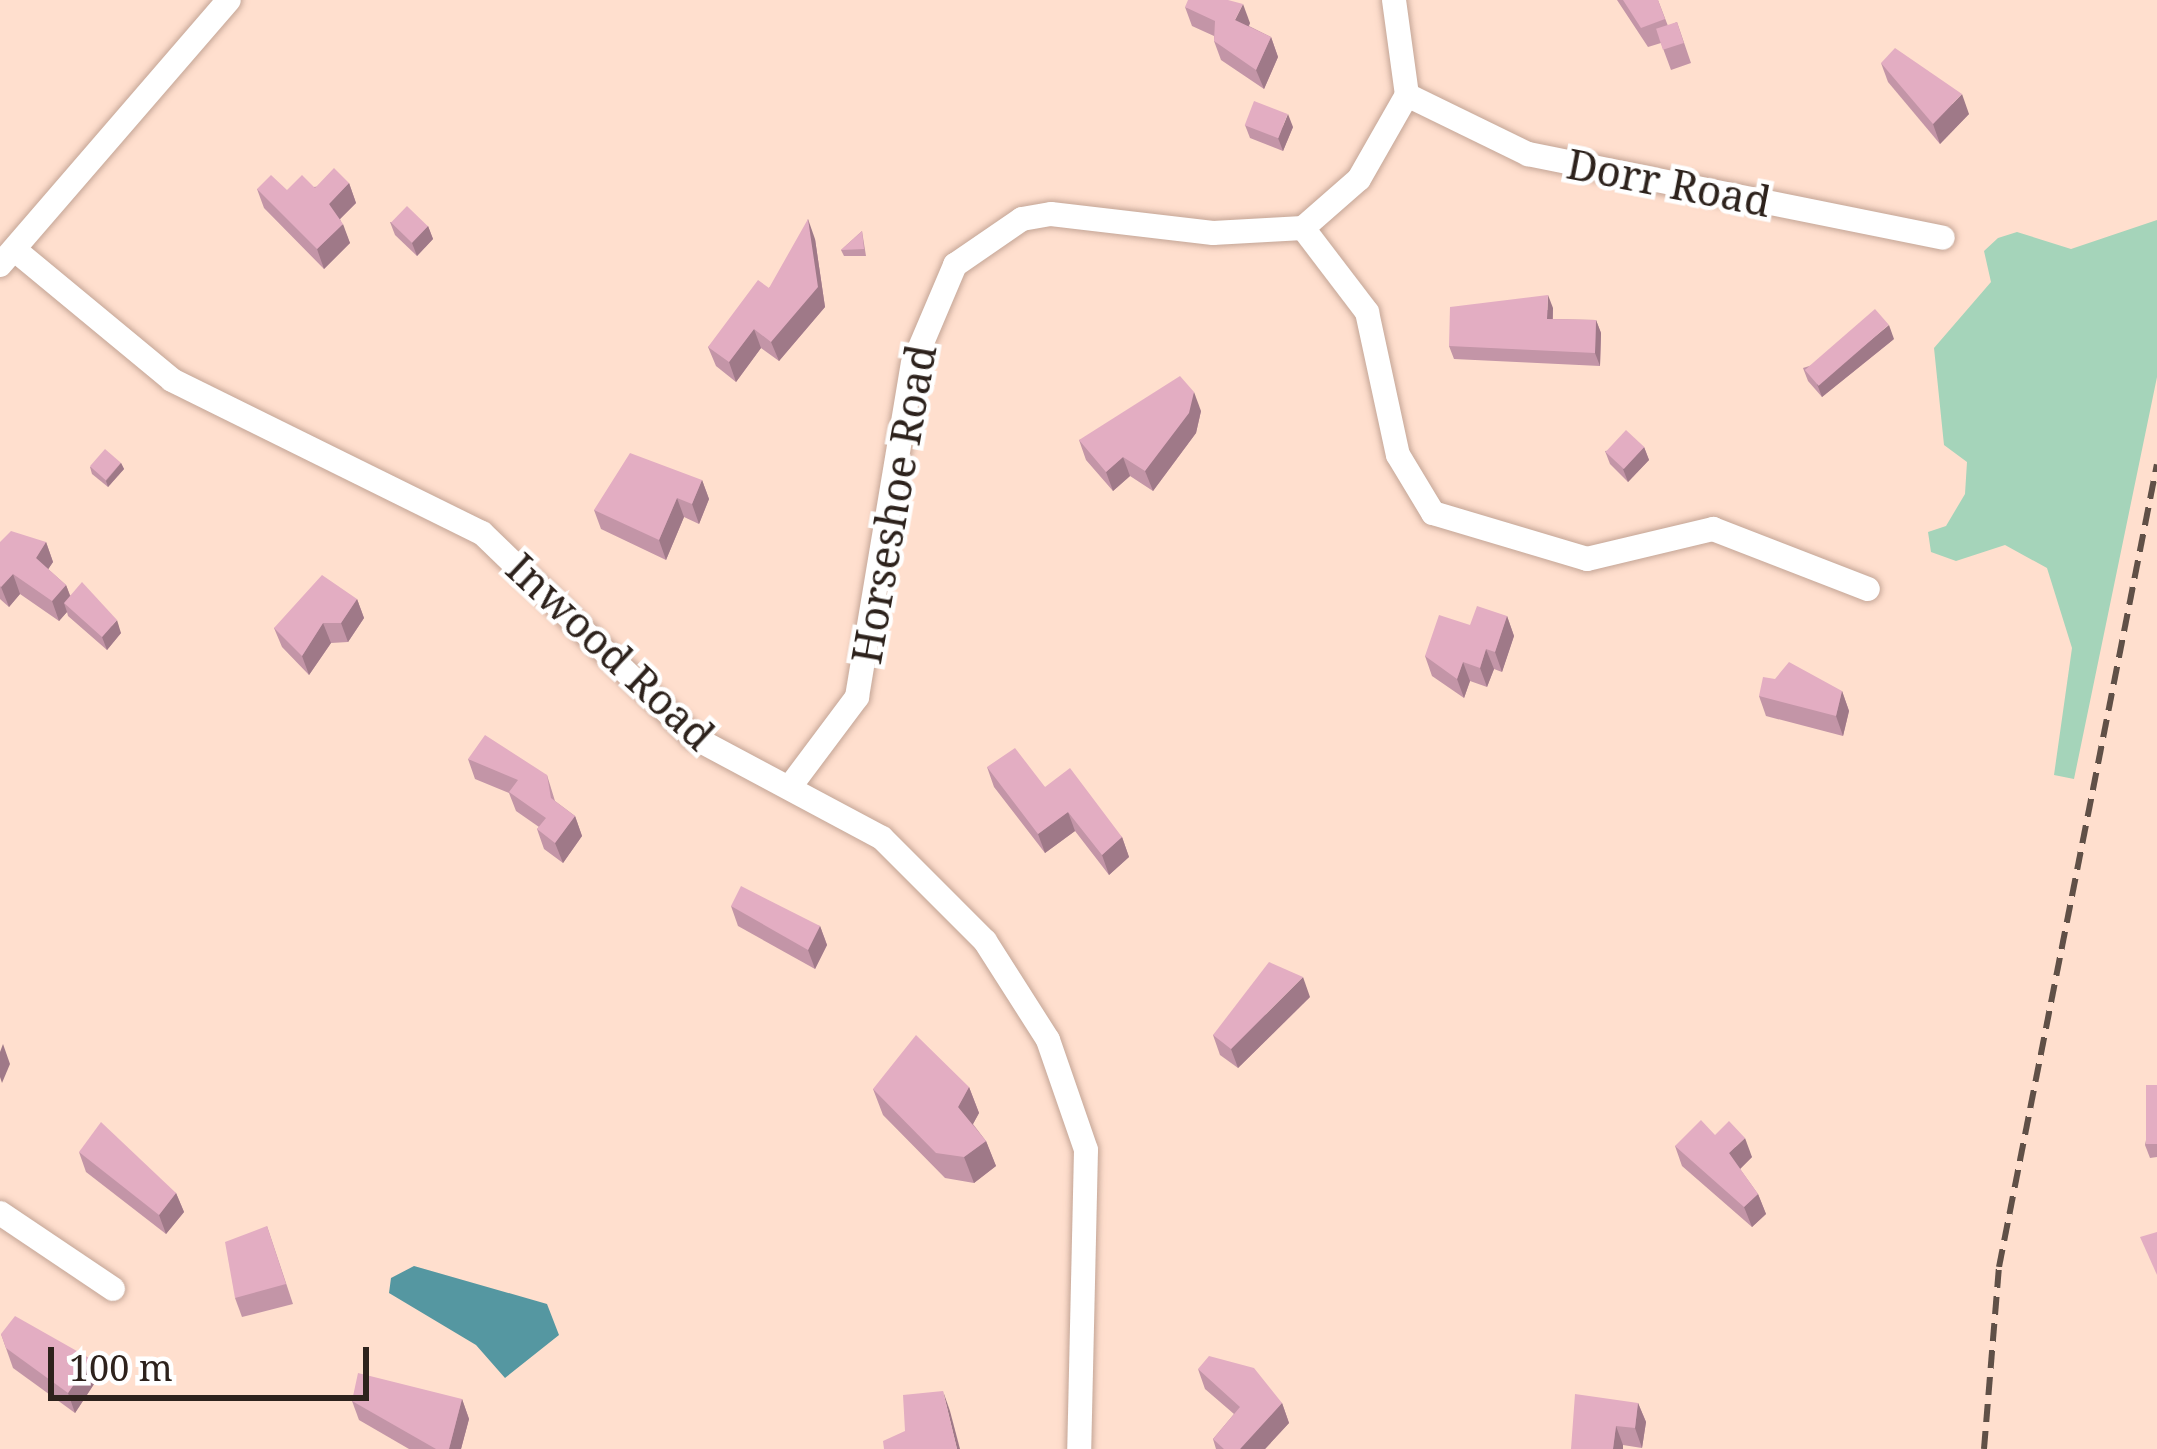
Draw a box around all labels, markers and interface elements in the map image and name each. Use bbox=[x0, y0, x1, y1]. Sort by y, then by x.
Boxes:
street label: Dorr Road bbox=[1563, 138, 1775, 226]
street label: Horseshoe Road bbox=[840, 340, 946, 668]
street label: Inwood Road bbox=[497, 542, 725, 760]
scale bar bbox=[54, 1323, 375, 1397]
text: 100 m bbox=[69, 1343, 173, 1392]

